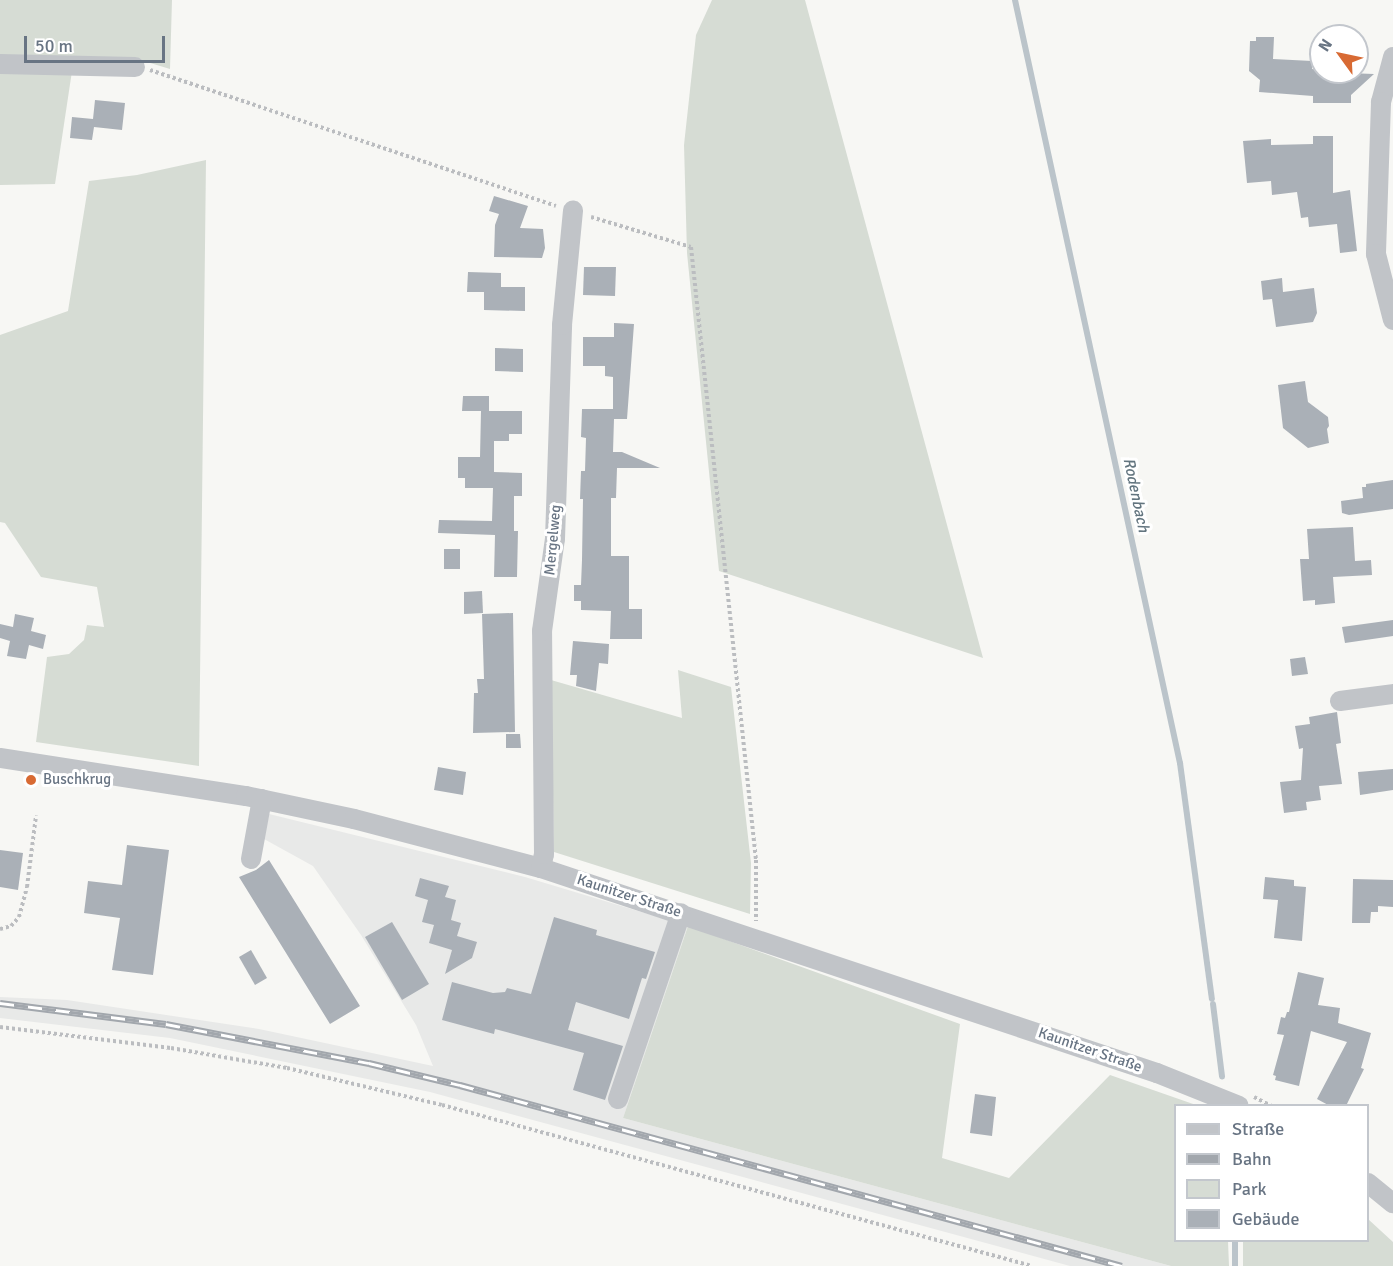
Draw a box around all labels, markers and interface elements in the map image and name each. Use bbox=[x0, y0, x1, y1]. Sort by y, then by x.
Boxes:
scale bar bbox=[27, 24, 168, 62]
north arrow bbox=[1309, 24, 1369, 84]
text: 50 m bbox=[35, 35, 73, 57]
text: N bbox=[1314, 35, 1337, 55]
water label: Rodenbach bbox=[1119, 456, 1153, 534]
street label: Mergelweg bbox=[541, 504, 565, 576]
place label: Buschkrug bbox=[43, 771, 111, 789]
marker: Buschkrug bbox=[24, 773, 38, 787]
street label: Kaunitzer Straße bbox=[575, 871, 683, 921]
street label: Kaunitzer Straße bbox=[1036, 1024, 1144, 1076]
legend bbox=[1174, 1104, 1369, 1242]
text: Straße bbox=[1232, 1118, 1284, 1140]
text: Bahn bbox=[1232, 1148, 1272, 1170]
text: Park bbox=[1232, 1178, 1267, 1200]
text: Gebäude bbox=[1232, 1208, 1300, 1230]

